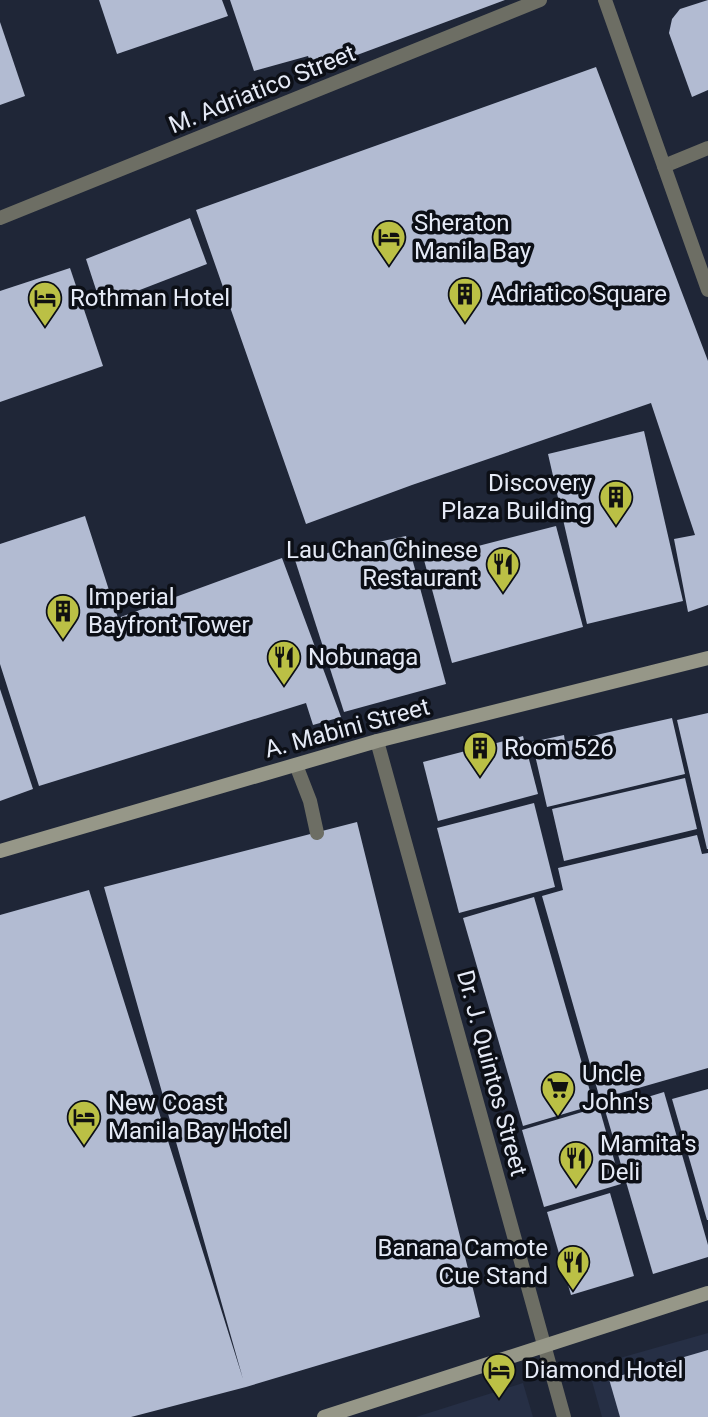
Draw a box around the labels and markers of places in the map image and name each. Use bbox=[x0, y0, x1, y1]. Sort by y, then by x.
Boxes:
place label: Sheraton Manila Bay bbox=[414, 209, 532, 265]
hotel icon: Sheraton Manila Bay bbox=[370, 218, 408, 267]
building icon: Adriatico Square bbox=[446, 275, 484, 324]
hotel icon: Rothman Hotel bbox=[26, 279, 64, 328]
place label: Adriatico Square bbox=[490, 280, 667, 308]
place label: Rothman Hotel bbox=[70, 284, 230, 312]
place label: Discovery Plaza Building bbox=[441, 469, 593, 525]
building icon: Discovery Plaza Building bbox=[597, 478, 635, 527]
place label: Lau Chan Chinese Restaurant bbox=[286, 536, 478, 592]
restaurant icon: Lau Chan Chinese Restaurant bbox=[484, 545, 522, 594]
place label: Imperial Bayfront Tower bbox=[88, 583, 250, 639]
building icon: Imperial Bayfront Tower bbox=[44, 592, 82, 641]
restaurant icon: Nobunaga bbox=[265, 638, 303, 687]
place label: Nobunaga bbox=[308, 643, 418, 671]
building icon: Room 526 bbox=[461, 729, 499, 778]
place label: Room 526 bbox=[504, 734, 614, 762]
place label: Uncle John's bbox=[582, 1060, 650, 1116]
supermarket icon: Uncle John's bbox=[539, 1069, 577, 1118]
place label: New Coast Manila Bay Hotel bbox=[108, 1089, 288, 1145]
hotel icon: New Coast Manila Bay Hotel bbox=[65, 1098, 103, 1147]
place label: Mamita's Deli bbox=[600, 1130, 697, 1186]
restaurant icon: Mamita's Deli bbox=[557, 1139, 595, 1188]
place label: Banana Camote Cue Stand bbox=[377, 1234, 548, 1290]
restaurant icon: Banana Camote Cue Stand bbox=[554, 1243, 592, 1292]
hotel icon: Diamond Hotel bbox=[480, 1351, 518, 1400]
place label: Diamond Hotel bbox=[524, 1356, 683, 1384]

